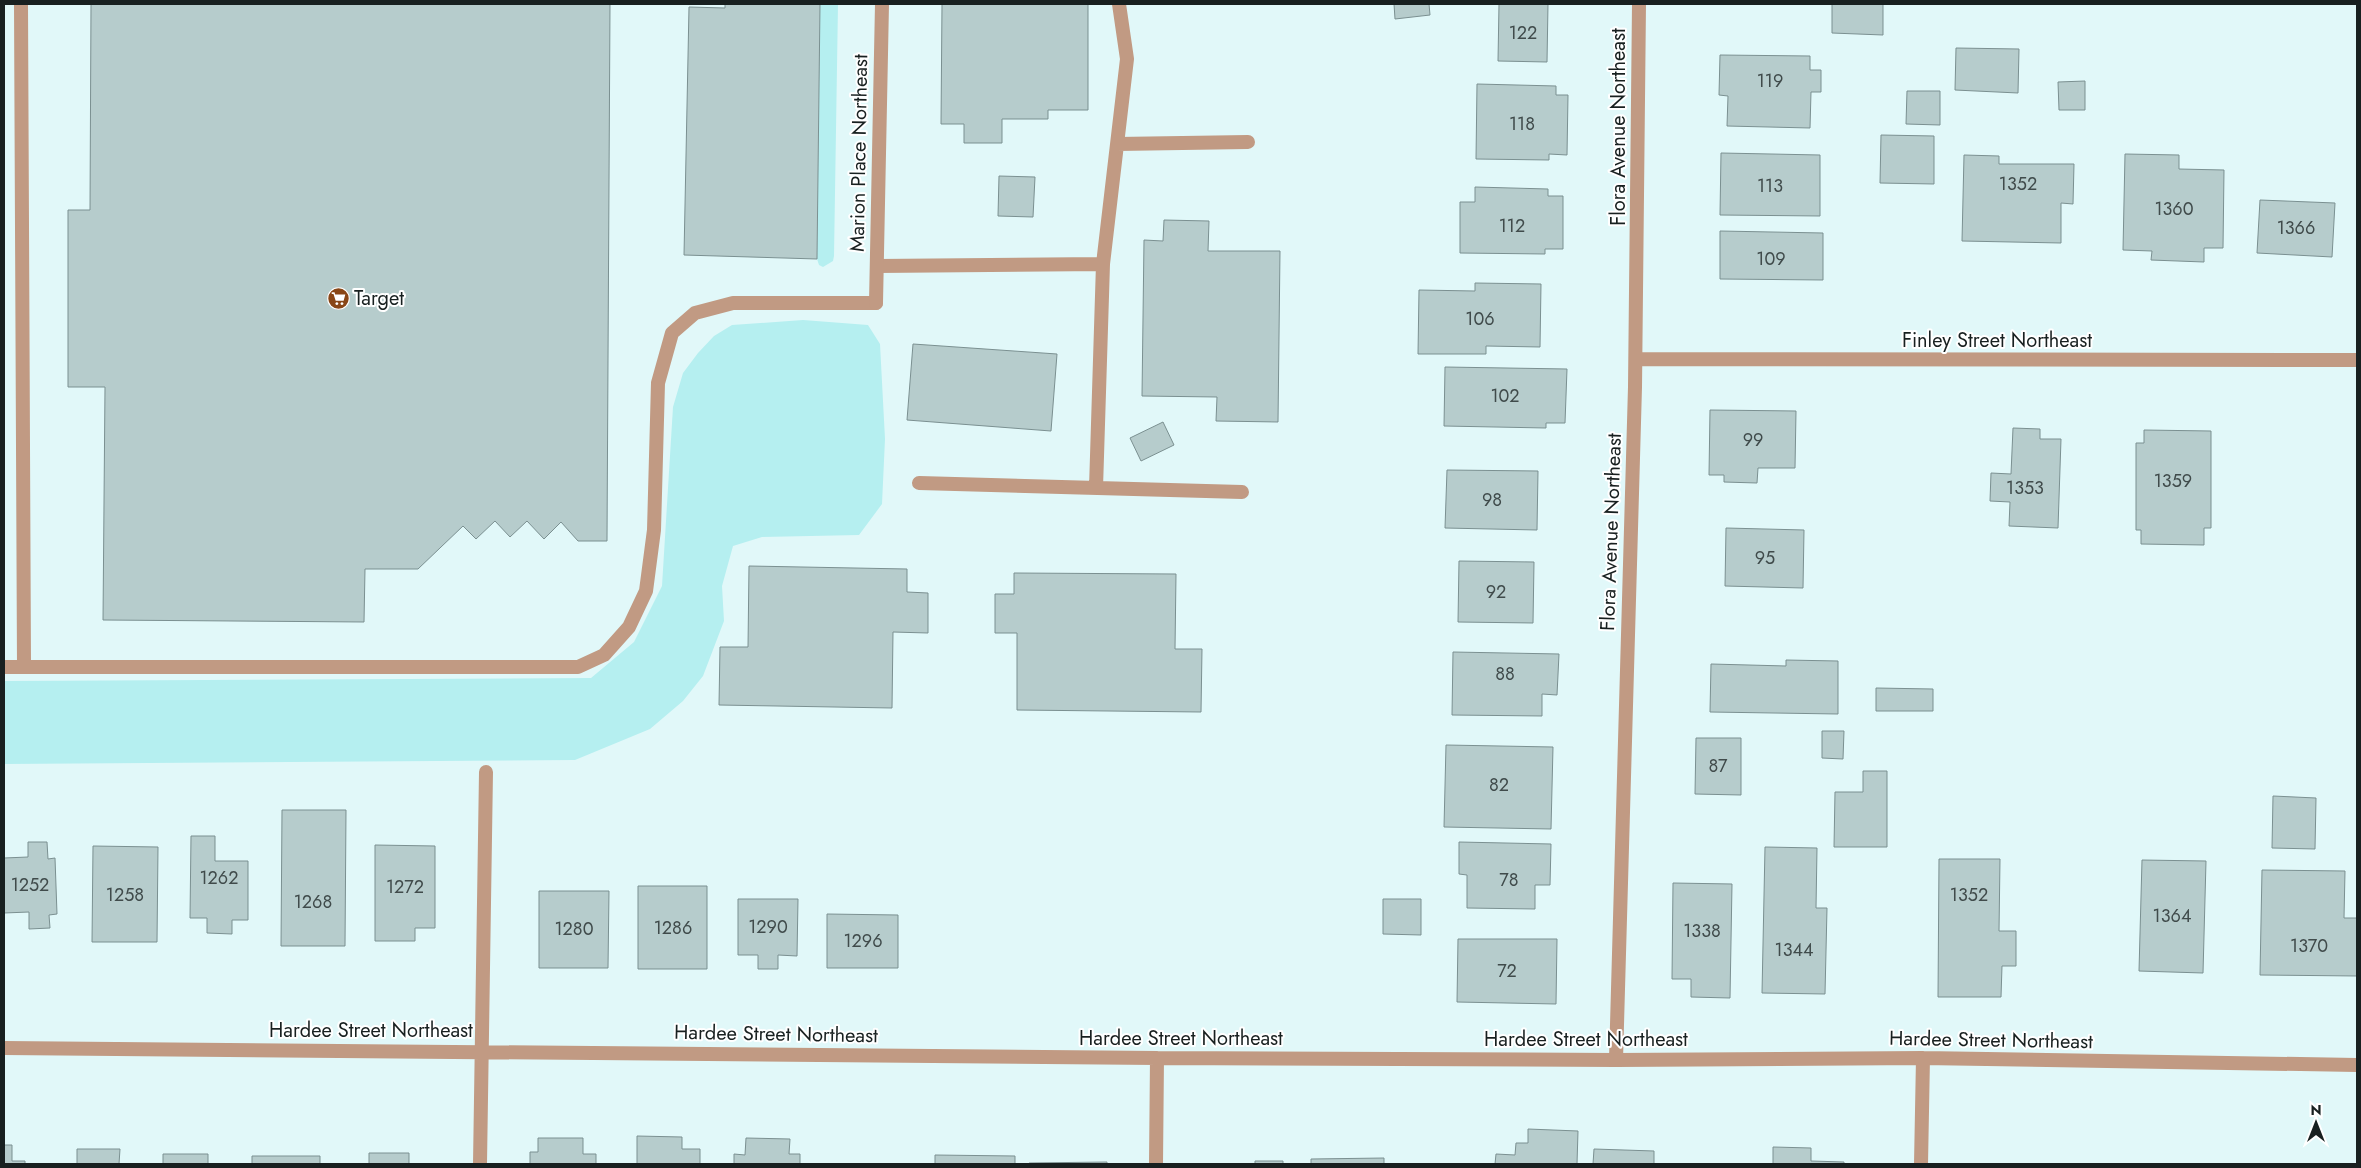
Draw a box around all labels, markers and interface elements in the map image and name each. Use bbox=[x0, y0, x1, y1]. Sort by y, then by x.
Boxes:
house number: 122 bbox=[1509, 20, 1537, 46]
street label: Flora Avenue Northeast bbox=[1604, 28, 1633, 226]
street label: Marion Place Northeast bbox=[843, 54, 875, 252]
house number: 119 bbox=[1757, 68, 1783, 94]
house number: 118 bbox=[1509, 111, 1535, 137]
house number: 1352 bbox=[1999, 171, 2037, 197]
house number: 113 bbox=[1757, 173, 1783, 199]
house number: 1360 bbox=[2154, 196, 2194, 222]
house number: 112 bbox=[1499, 213, 1525, 239]
house number: 1366 bbox=[2277, 215, 2315, 241]
house number: 109 bbox=[1756, 246, 1786, 272]
place label: Target bbox=[354, 284, 404, 313]
supermarket icon: Target bbox=[326, 286, 350, 310]
house number: 106 bbox=[1465, 306, 1495, 332]
street label: Finley Street Northeast bbox=[1902, 326, 2092, 355]
house number: 102 bbox=[1490, 383, 1520, 409]
house number: 99 bbox=[1743, 427, 1763, 453]
street label: Flora Avenue Northeast bbox=[1593, 433, 1629, 631]
house number: 1359 bbox=[2154, 468, 2192, 494]
house number: 1353 bbox=[2006, 475, 2044, 501]
house number: 98 bbox=[1482, 487, 1502, 513]
house number: 95 bbox=[1755, 545, 1775, 571]
house number: 92 bbox=[1486, 579, 1506, 605]
house number: 88 bbox=[1495, 661, 1515, 687]
house number: 87 bbox=[1708, 753, 1728, 779]
house number: 82 bbox=[1489, 772, 1509, 798]
house number: 1262 bbox=[200, 865, 238, 891]
house number: 78 bbox=[1499, 867, 1519, 893]
house number: 1252 bbox=[11, 872, 49, 898]
house number: 1272 bbox=[386, 874, 424, 900]
house number: 1258 bbox=[106, 882, 144, 908]
house number: 1352 bbox=[1950, 882, 1988, 908]
house number: 1268 bbox=[294, 889, 332, 915]
house number: 1364 bbox=[2153, 903, 2191, 929]
house number: 1290 bbox=[748, 914, 788, 940]
house number: 1286 bbox=[654, 915, 692, 941]
house number: 1280 bbox=[555, 916, 594, 942]
house number: 1338 bbox=[1683, 918, 1721, 944]
house number: 1296 bbox=[843, 928, 883, 954]
house number: 1370 bbox=[2290, 933, 2328, 959]
house number: 1344 bbox=[1775, 937, 1813, 963]
house number: 72 bbox=[1497, 958, 1517, 984]
street label: Hardee Street Northeast bbox=[269, 1016, 473, 1045]
street label: Hardee Street Northeast bbox=[674, 1018, 878, 1050]
street label: Hardee Street Northeast bbox=[1079, 1024, 1283, 1053]
street label: Hardee Street Northeast bbox=[1889, 1024, 2093, 1056]
street label: Hardee Street Northeast bbox=[1484, 1025, 1688, 1054]
north arrow bbox=[2291, 1098, 2341, 1148]
text: N bbox=[2310, 1100, 2322, 1120]

